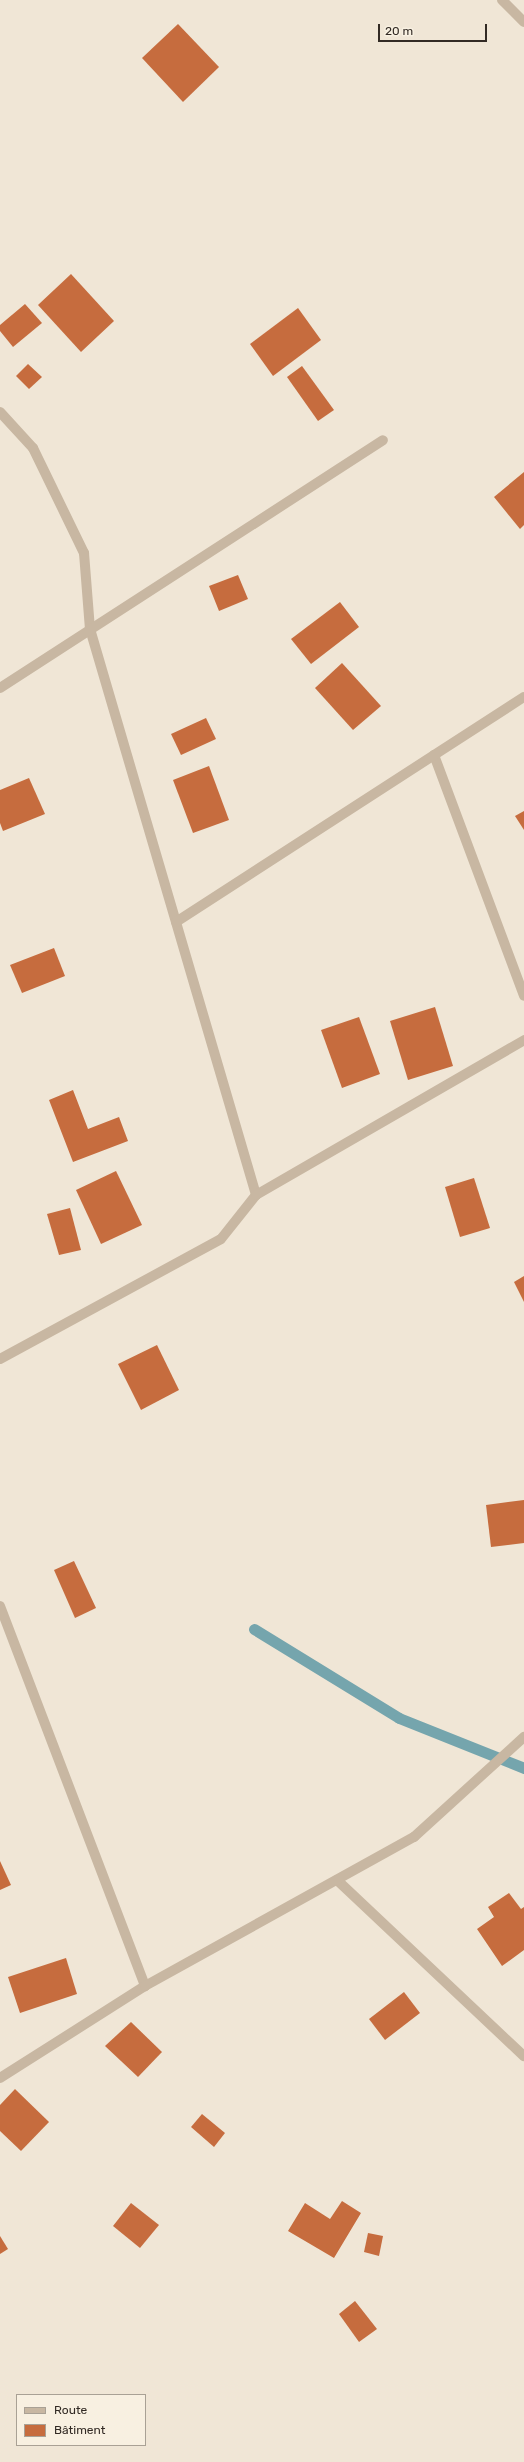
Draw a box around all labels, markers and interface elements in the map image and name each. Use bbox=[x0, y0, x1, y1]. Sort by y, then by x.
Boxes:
scale bar bbox=[380, 16, 489, 42]
text: 20 m bbox=[385, 24, 413, 38]
legend bbox=[16, 2394, 146, 2446]
text: Route bbox=[54, 2403, 87, 2417]
text: Bâtiment bbox=[54, 2423, 105, 2437]

